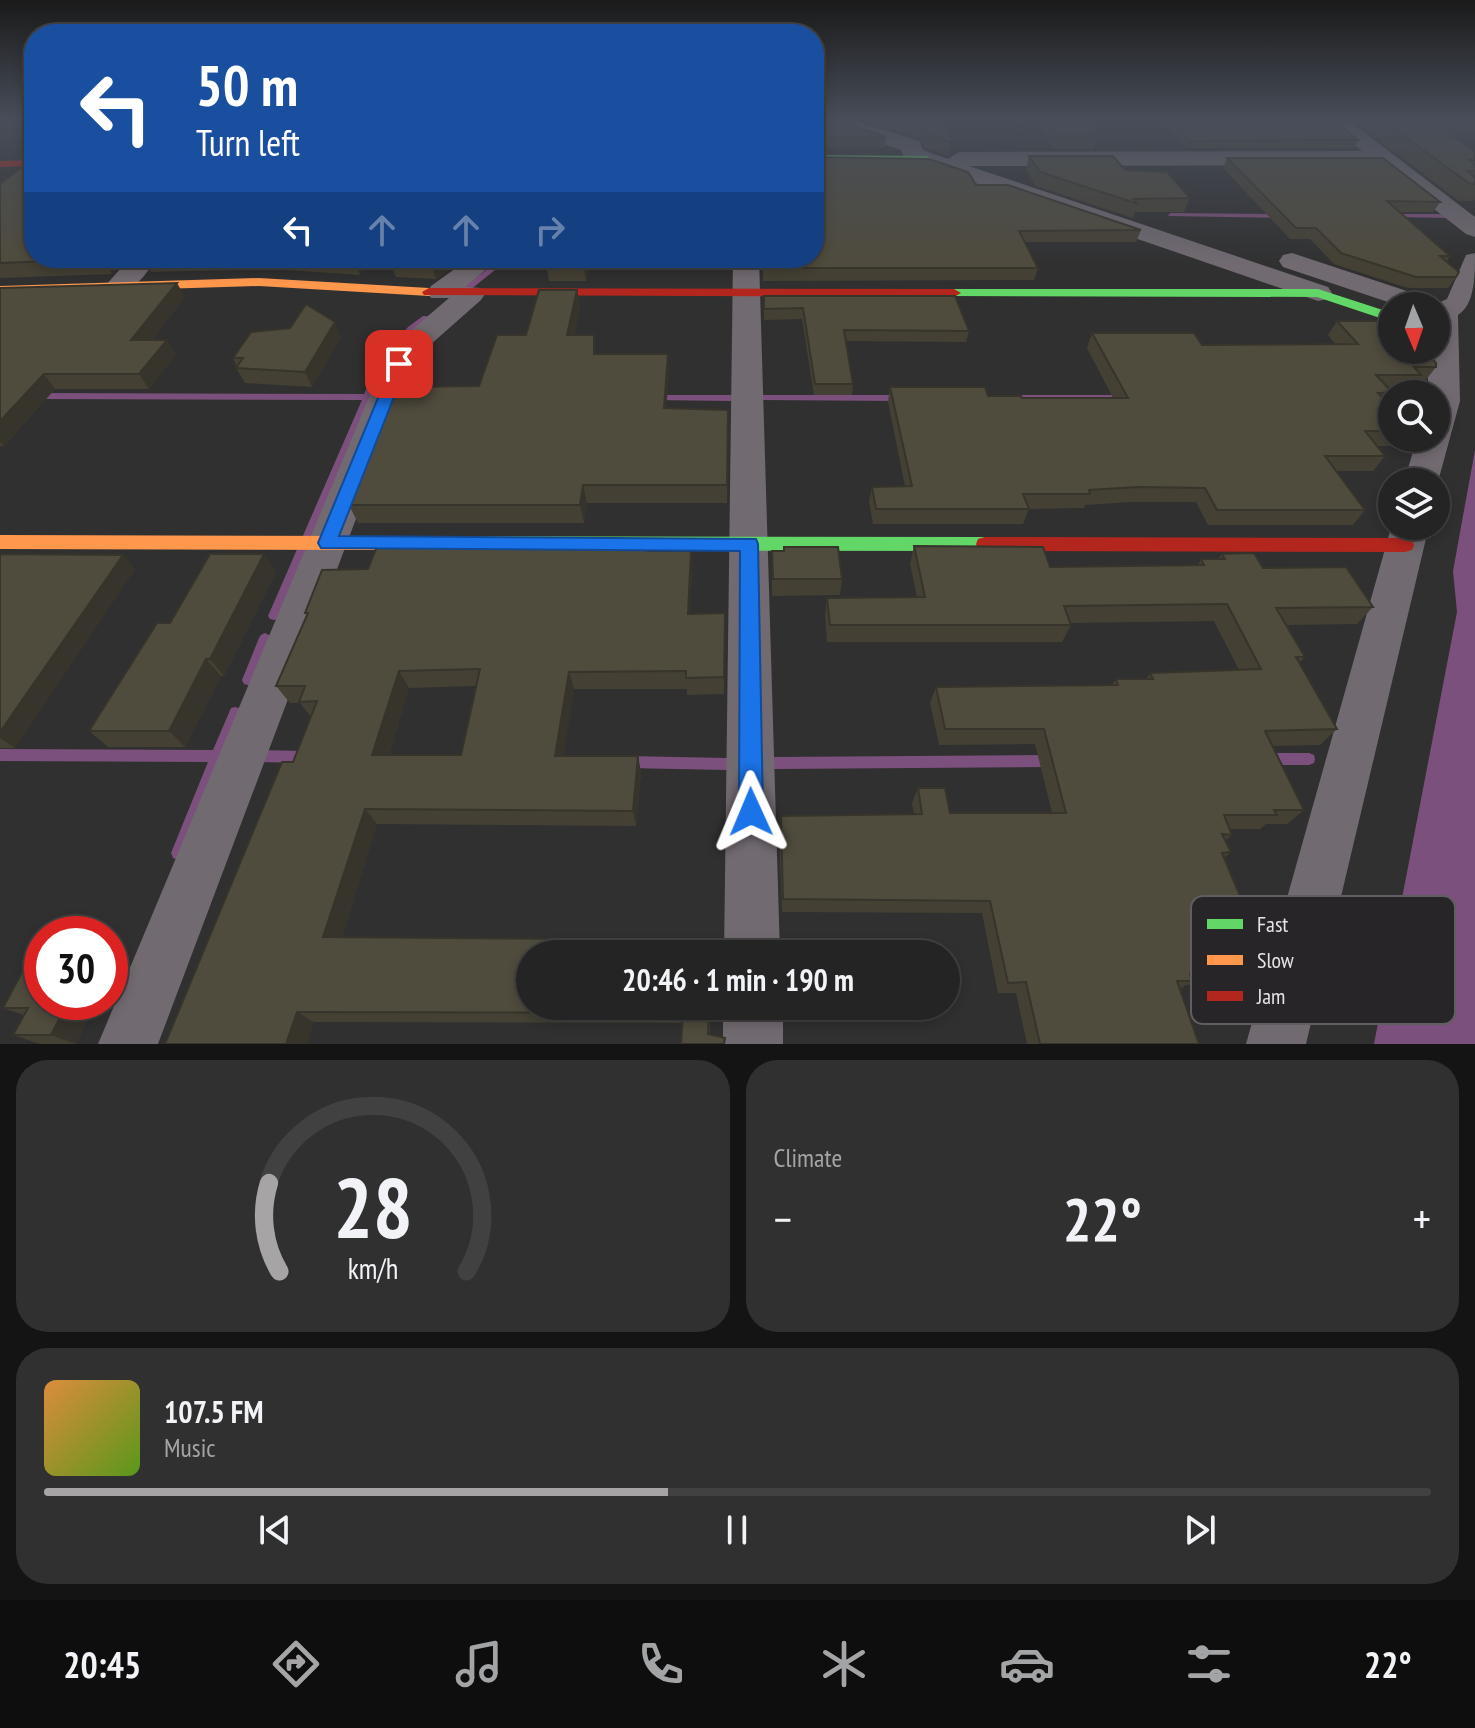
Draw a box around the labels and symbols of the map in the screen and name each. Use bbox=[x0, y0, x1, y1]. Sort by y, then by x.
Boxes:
north arrow bbox=[1378, 292, 1450, 364]
pin bbox=[365, 330, 433, 398]
position arrow bbox=[709, 770, 793, 854]
legend bbox=[1191, 896, 1455, 1024]
text: Fast bbox=[1257, 910, 1288, 938]
speed limit sign: 30 bbox=[24, 916, 128, 1020]
text: Slow bbox=[1257, 946, 1294, 974]
text: Jam bbox=[1256, 982, 1285, 1010]

